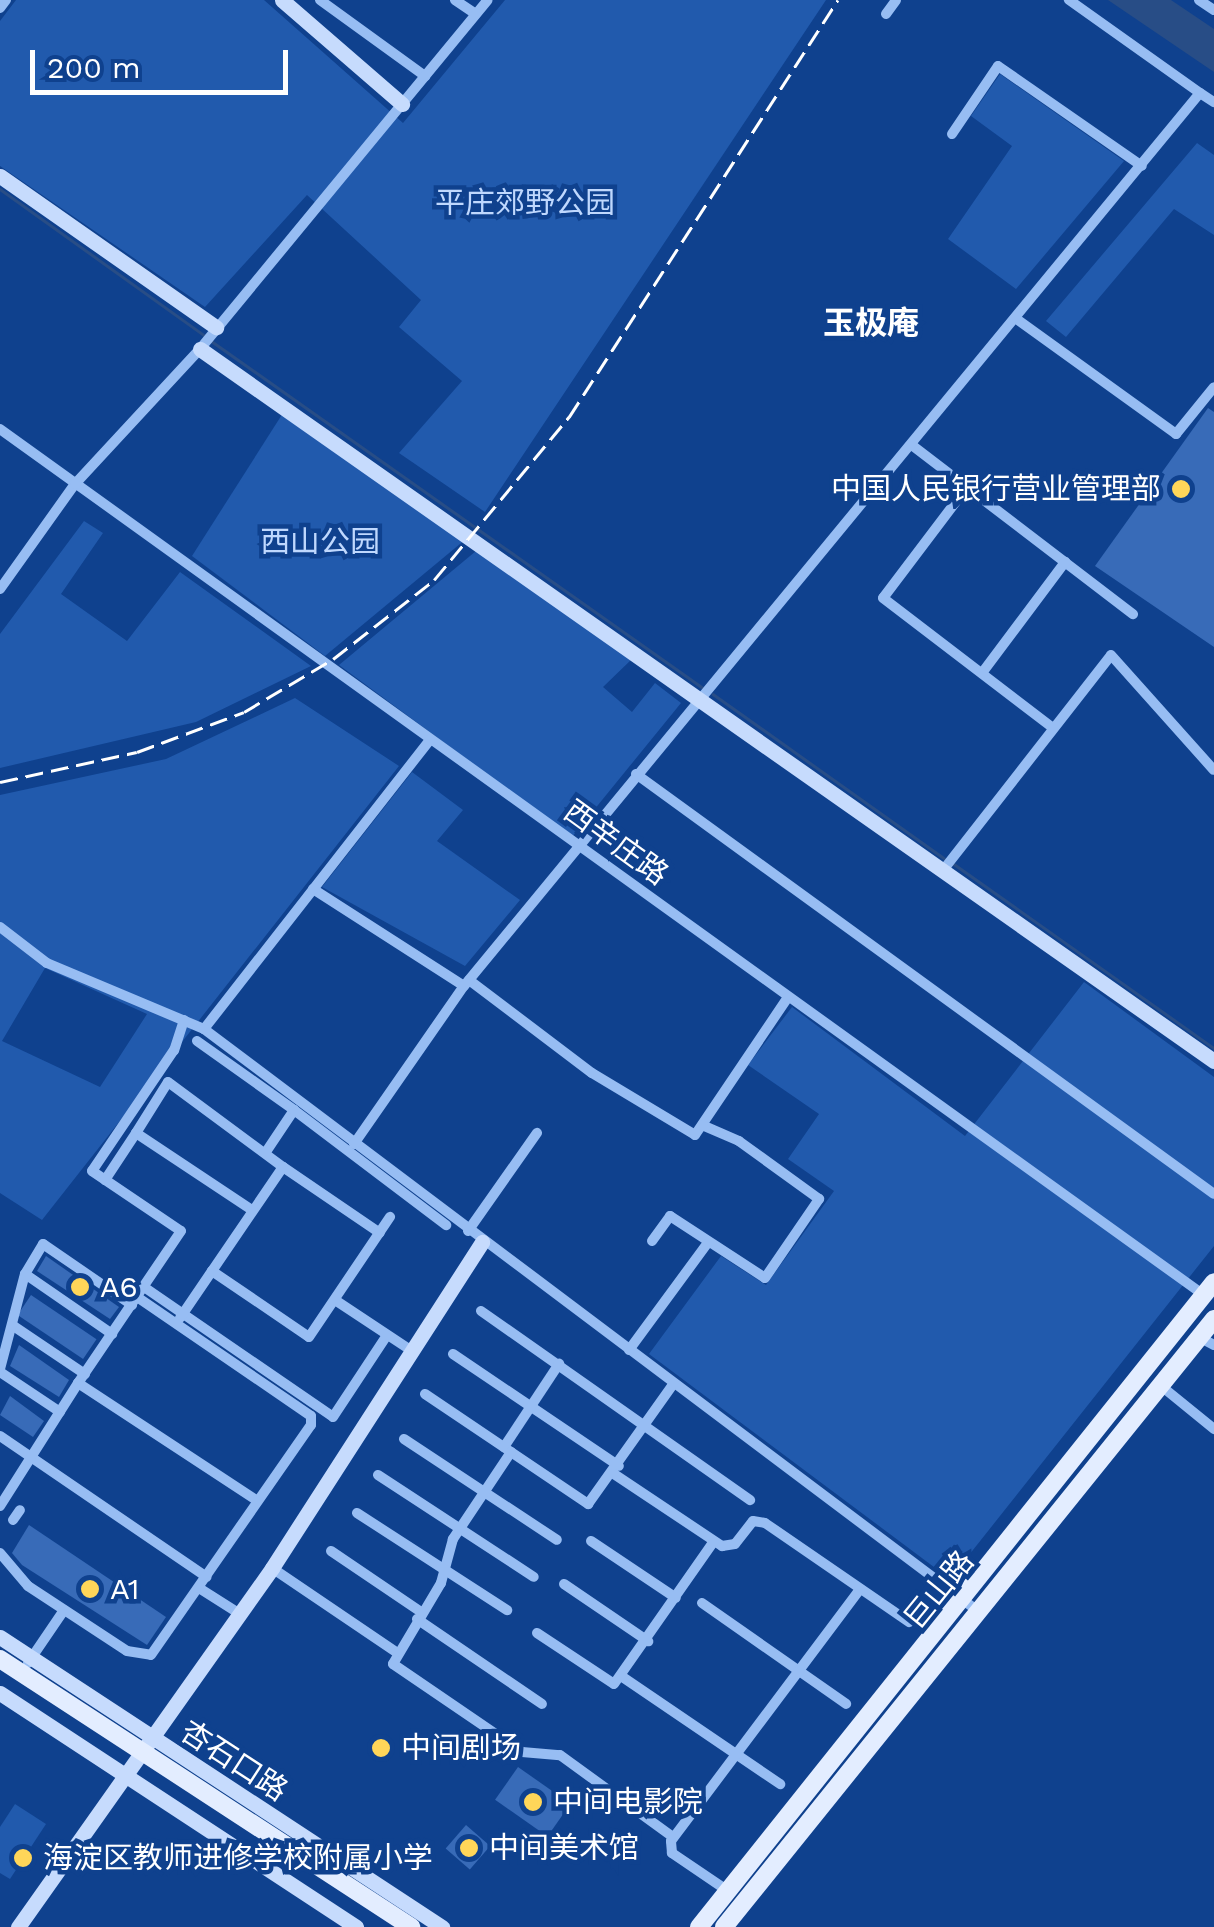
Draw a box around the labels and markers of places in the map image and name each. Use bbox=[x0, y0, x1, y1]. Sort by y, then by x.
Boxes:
place label: 中国人民银行营业管理部 bbox=[831, 471, 1161, 507]
marker: 中国人民银行营业管理部 bbox=[1170, 478, 1192, 500]
place label: A6 bbox=[100, 1269, 138, 1305]
marker: A6 bbox=[69, 1276, 91, 1298]
place label: A1 bbox=[110, 1571, 139, 1607]
marker: A1 bbox=[79, 1578, 101, 1600]
place label: 中间剧场 bbox=[401, 1730, 521, 1766]
marker: 中间剧场 bbox=[370, 1737, 392, 1759]
place label: 中间电影院 bbox=[553, 1784, 703, 1820]
marker: 中间电影院 bbox=[522, 1791, 544, 1813]
place label: 中间美术馆 bbox=[489, 1830, 639, 1866]
marker: 中间美术馆 bbox=[458, 1837, 480, 1859]
place label: 海淀区教师进修学校附属小学 bbox=[43, 1840, 433, 1876]
marker: 海淀区教师进修学校附属小学 bbox=[12, 1847, 34, 1869]

